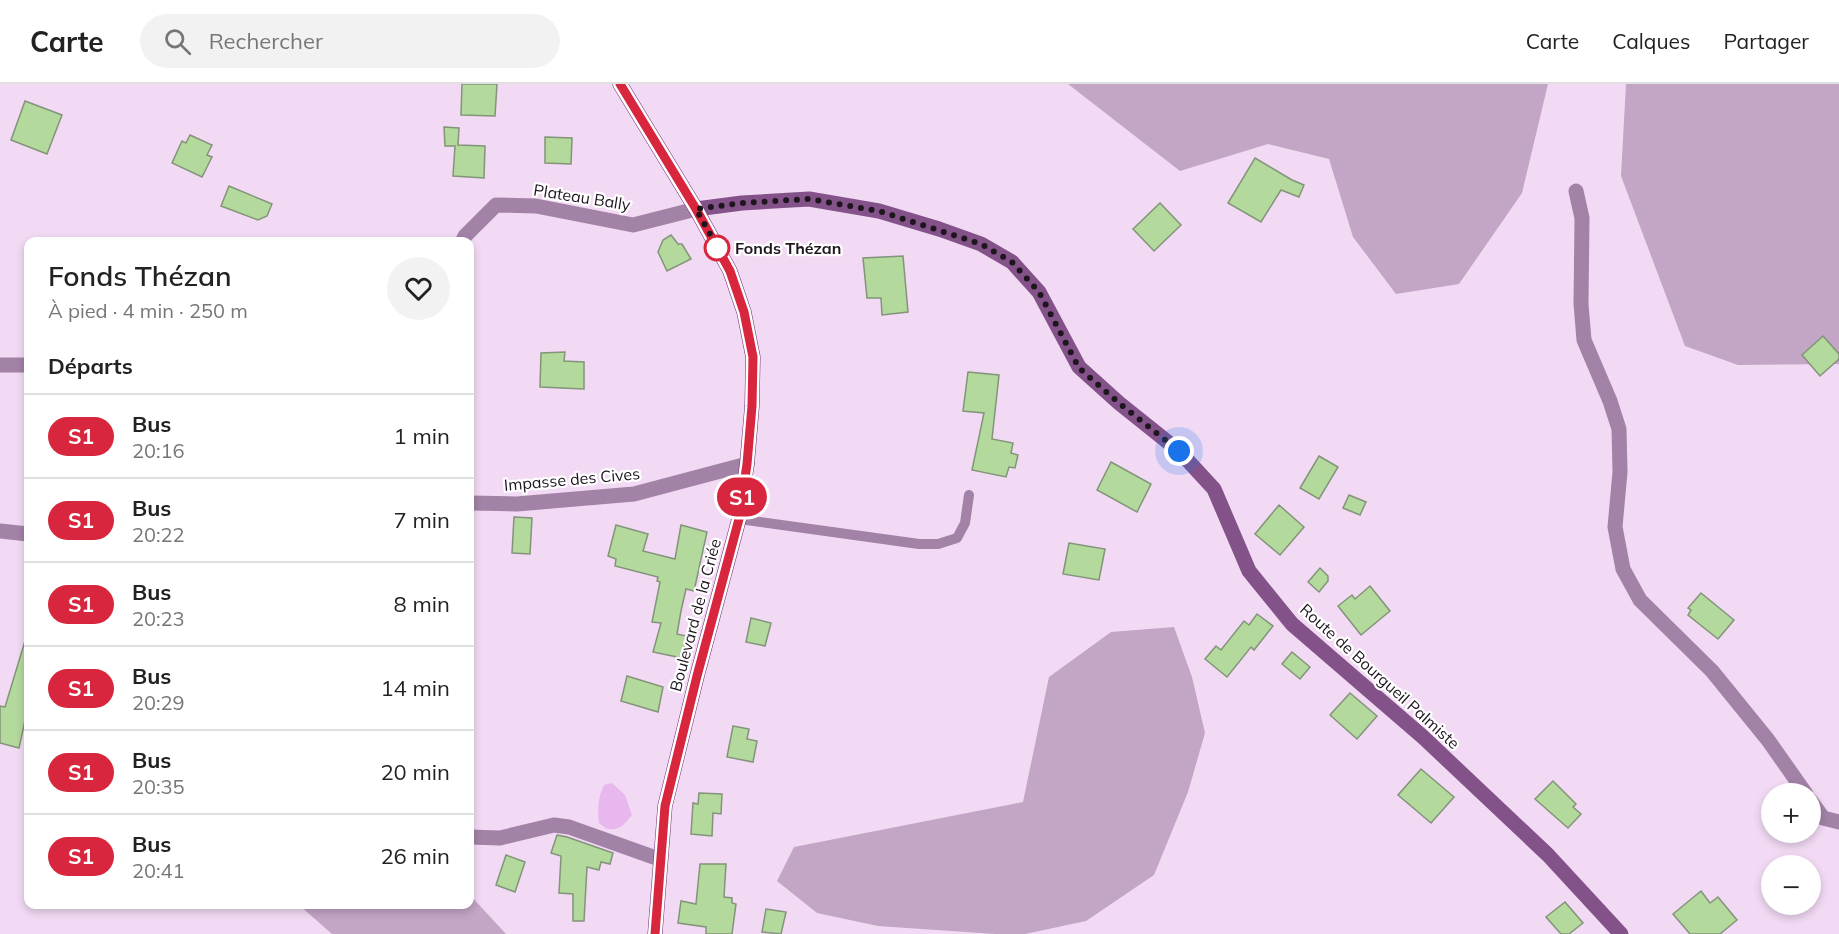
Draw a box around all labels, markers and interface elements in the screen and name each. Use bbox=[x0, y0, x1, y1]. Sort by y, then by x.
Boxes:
search box bbox=[140, 14, 560, 68]
text: Carte bbox=[30, 24, 104, 59]
icon: search bbox=[161, 25, 194, 58]
text: Rechercher bbox=[209, 27, 323, 55]
text: Carte bbox=[1526, 28, 1579, 54]
text: Calques bbox=[1612, 28, 1690, 54]
text: Partager bbox=[1723, 28, 1809, 54]
street label: Plateau Bally bbox=[532, 179, 632, 215]
marker: Fonds Thézan bbox=[704, 235, 730, 261]
place label: Fonds Thézan bbox=[735, 238, 841, 258]
button: heart bbox=[387, 257, 450, 320]
text: Fonds Thézan bbox=[48, 258, 232, 293]
text: À pied · 4 min · 250 m bbox=[48, 298, 248, 323]
text: Départs bbox=[48, 352, 133, 380]
text: Bus bbox=[132, 410, 171, 438]
text: 1 min bbox=[394, 422, 450, 450]
text: S1 bbox=[68, 423, 94, 449]
your location bbox=[1164, 436, 1194, 466]
text: 20:16 bbox=[132, 438, 185, 463]
street label: Impasse des Cives bbox=[503, 463, 641, 495]
line badge: S1 bbox=[715, 478, 769, 516]
text: S1 bbox=[729, 484, 755, 510]
text: Bus bbox=[132, 494, 171, 522]
text: 7 min bbox=[394, 506, 450, 534]
text: S1 bbox=[68, 507, 94, 533]
text: 20:22 bbox=[132, 522, 185, 547]
street label: Boulevard de la Criée bbox=[665, 537, 725, 693]
text: Bus bbox=[132, 578, 171, 606]
text: 8 min bbox=[394, 590, 450, 618]
text: S1 bbox=[68, 591, 94, 617]
street label: Route de Bourgueil Palmiste bbox=[1296, 599, 1464, 753]
text: 20:23 bbox=[132, 606, 185, 631]
text: Bus bbox=[132, 662, 171, 690]
text: 14 min bbox=[380, 674, 450, 702]
text: S1 bbox=[68, 675, 94, 701]
text: 20:29 bbox=[132, 690, 185, 715]
text: Bus bbox=[132, 746, 171, 774]
text: 20 min bbox=[380, 758, 450, 786]
text: S1 bbox=[68, 759, 94, 785]
text: 20:35 bbox=[132, 774, 185, 799]
map controls bbox=[1761, 783, 1821, 915]
button: + bbox=[1761, 783, 1821, 843]
text: Bus bbox=[132, 830, 171, 858]
text: 26 min bbox=[380, 842, 450, 870]
text: S1 bbox=[68, 843, 94, 869]
button: − bbox=[1761, 855, 1821, 915]
text: 20:41 bbox=[132, 858, 185, 883]

